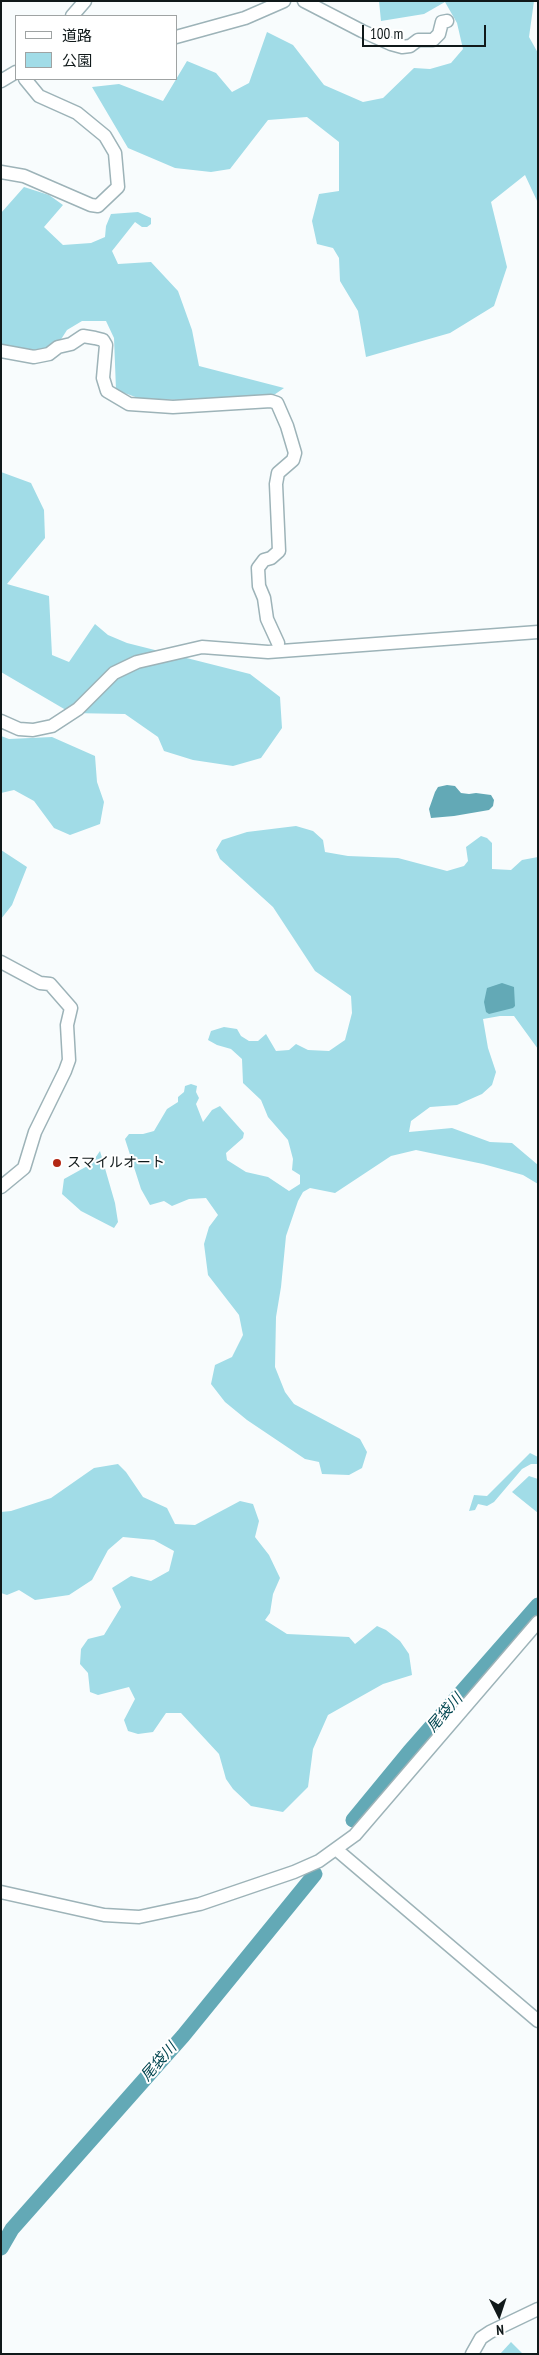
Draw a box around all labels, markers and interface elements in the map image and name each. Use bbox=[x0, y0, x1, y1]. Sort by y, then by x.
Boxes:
legend bbox=[15, 15, 178, 80]
scale bar bbox=[364, 15, 488, 47]
text: 100 m bbox=[370, 24, 403, 43]
text: 道路 bbox=[62, 26, 92, 45]
text: 公園 bbox=[62, 51, 92, 70]
place label: スマイルオート bbox=[67, 1155, 165, 1171]
marker: スマイルオート bbox=[51, 1157, 63, 1169]
water label: 尾袋川 bbox=[423, 1690, 467, 1736]
water label: 尾袋川 bbox=[137, 2039, 181, 2085]
north arrow bbox=[474, 2290, 524, 2340]
text: N bbox=[496, 2321, 504, 2339]

